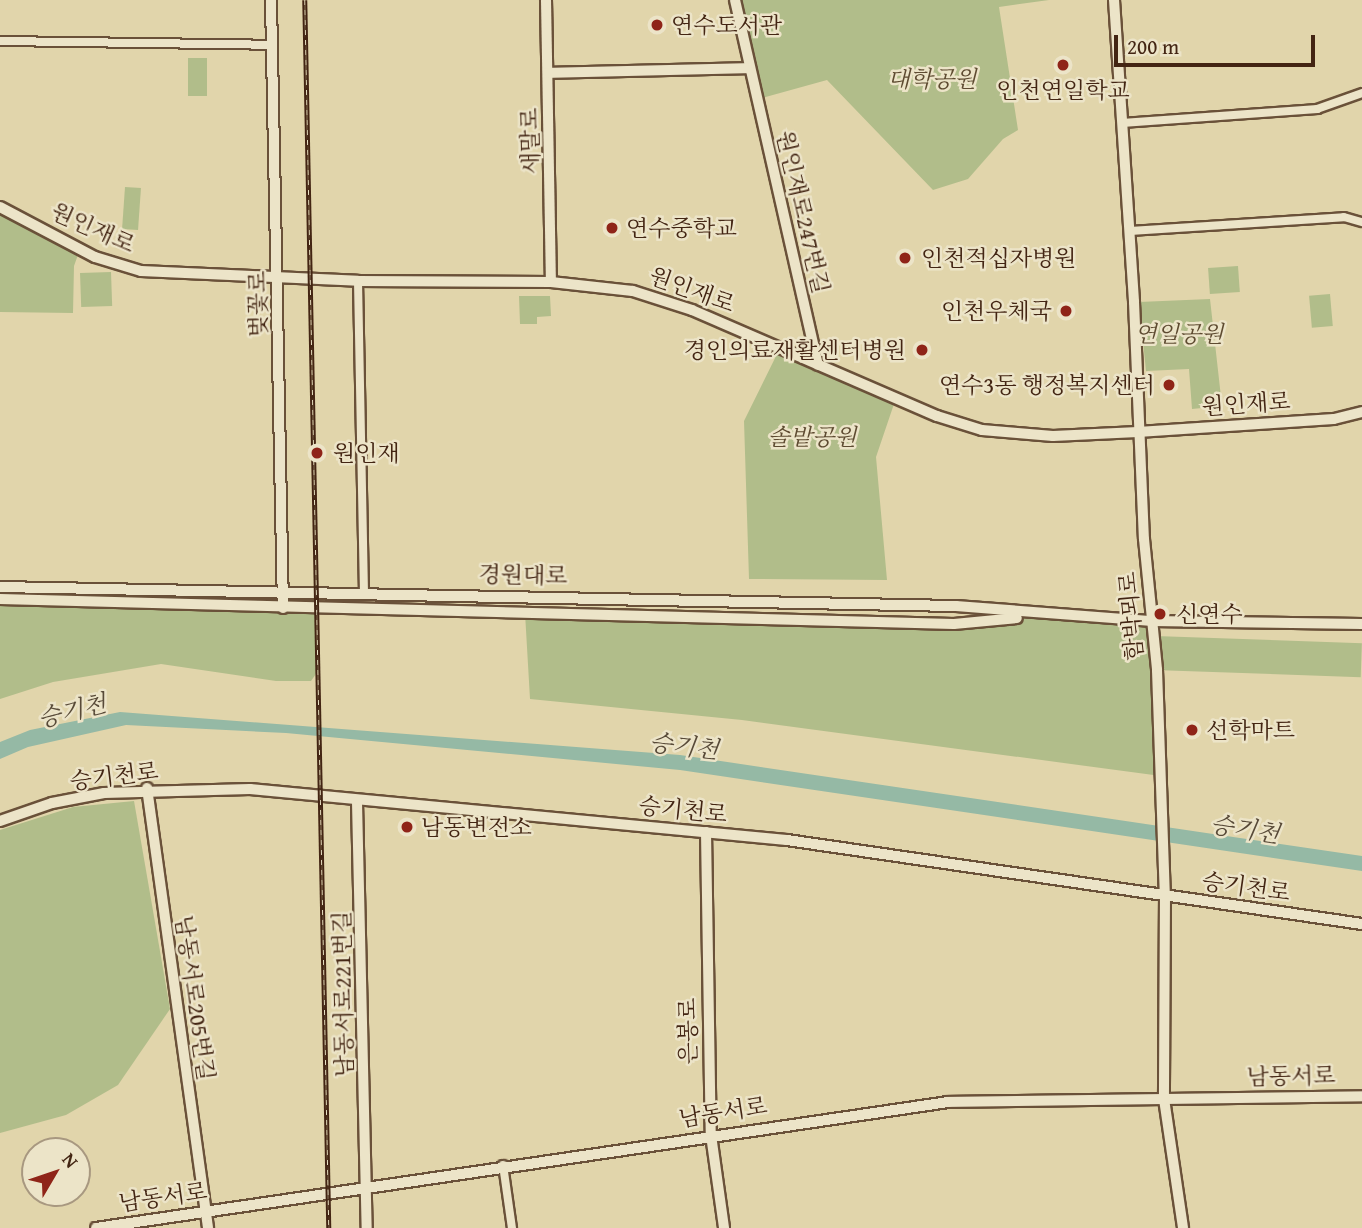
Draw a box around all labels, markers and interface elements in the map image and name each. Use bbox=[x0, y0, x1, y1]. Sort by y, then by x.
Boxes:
place label: 연수도서관 bbox=[671, 11, 782, 39]
marker: 연수도서관 bbox=[649, 17, 665, 33]
scale bar bbox=[1117, 21, 1318, 65]
text: 200 m bbox=[1127, 31, 1179, 62]
marker: 인천연일학교 bbox=[1055, 57, 1071, 73]
park label: 대학공원 bbox=[888, 65, 976, 93]
place label: 인천연일학교 bbox=[996, 76, 1130, 104]
street label: 새말로 bbox=[516, 107, 544, 175]
street label: 원인재로247번길 bbox=[771, 128, 835, 296]
street label: 원인재로 bbox=[47, 197, 139, 259]
place label: 연수중학교 bbox=[626, 214, 737, 242]
marker: 연수중학교 bbox=[604, 220, 620, 236]
place label: 인천적십자병원 bbox=[921, 244, 1077, 272]
marker: 인천적십자병원 bbox=[895, 248, 915, 268]
street label: 원인재로 bbox=[646, 262, 738, 318]
street label: 벚꽃로 bbox=[244, 270, 272, 338]
place label: 인천우체국 bbox=[941, 297, 1052, 325]
marker: 인천우체국 bbox=[1058, 303, 1074, 319]
park label: 연일공원 bbox=[1135, 320, 1223, 348]
place label: 경인의료재활센터병원 bbox=[684, 336, 906, 364]
marker: 경인의료재활센터병원 bbox=[912, 340, 932, 360]
place label: 연수3동 행정복지센터 bbox=[939, 371, 1155, 399]
marker: 연수3동 행정복지센터 bbox=[1161, 377, 1177, 393]
street label: 원인재로 bbox=[1201, 387, 1291, 421]
park label: 솔밭공원 bbox=[768, 423, 856, 451]
place label: 원인재 bbox=[333, 439, 400, 467]
marker: 원인재 bbox=[307, 443, 327, 463]
street label: 경원대로 bbox=[478, 560, 568, 590]
street label: 함박뫼로 bbox=[1113, 571, 1149, 661]
place label: 신연수 bbox=[1176, 600, 1243, 628]
marker: 신연수 bbox=[1150, 604, 1170, 624]
water label: 승기천 bbox=[35, 689, 109, 733]
place label: 선학마트 bbox=[1206, 716, 1295, 744]
marker: 선학마트 bbox=[1184, 722, 1200, 738]
water label: 승기천 bbox=[648, 727, 720, 765]
street label: 승기천로 bbox=[68, 757, 160, 795]
street label: 승기천로 bbox=[637, 792, 729, 828]
water label: 승기천 bbox=[1208, 809, 1282, 849]
place label: 남동변전소 bbox=[421, 813, 532, 841]
marker: 남동변전소 bbox=[399, 819, 415, 835]
street label: 승기천로 bbox=[1200, 867, 1292, 907]
street label: 남동서로221번길 bbox=[328, 911, 358, 1077]
street label: 남동서로205번길 bbox=[170, 914, 220, 1082]
street label: 은봉로 bbox=[674, 997, 702, 1065]
street label: 남동서로 bbox=[1246, 1061, 1336, 1091]
street label: 남동서로 bbox=[677, 1091, 769, 1133]
north arrow bbox=[21, 1137, 91, 1207]
text: N bbox=[56, 1146, 86, 1174]
street label: 남동서로 bbox=[117, 1177, 209, 1217]

